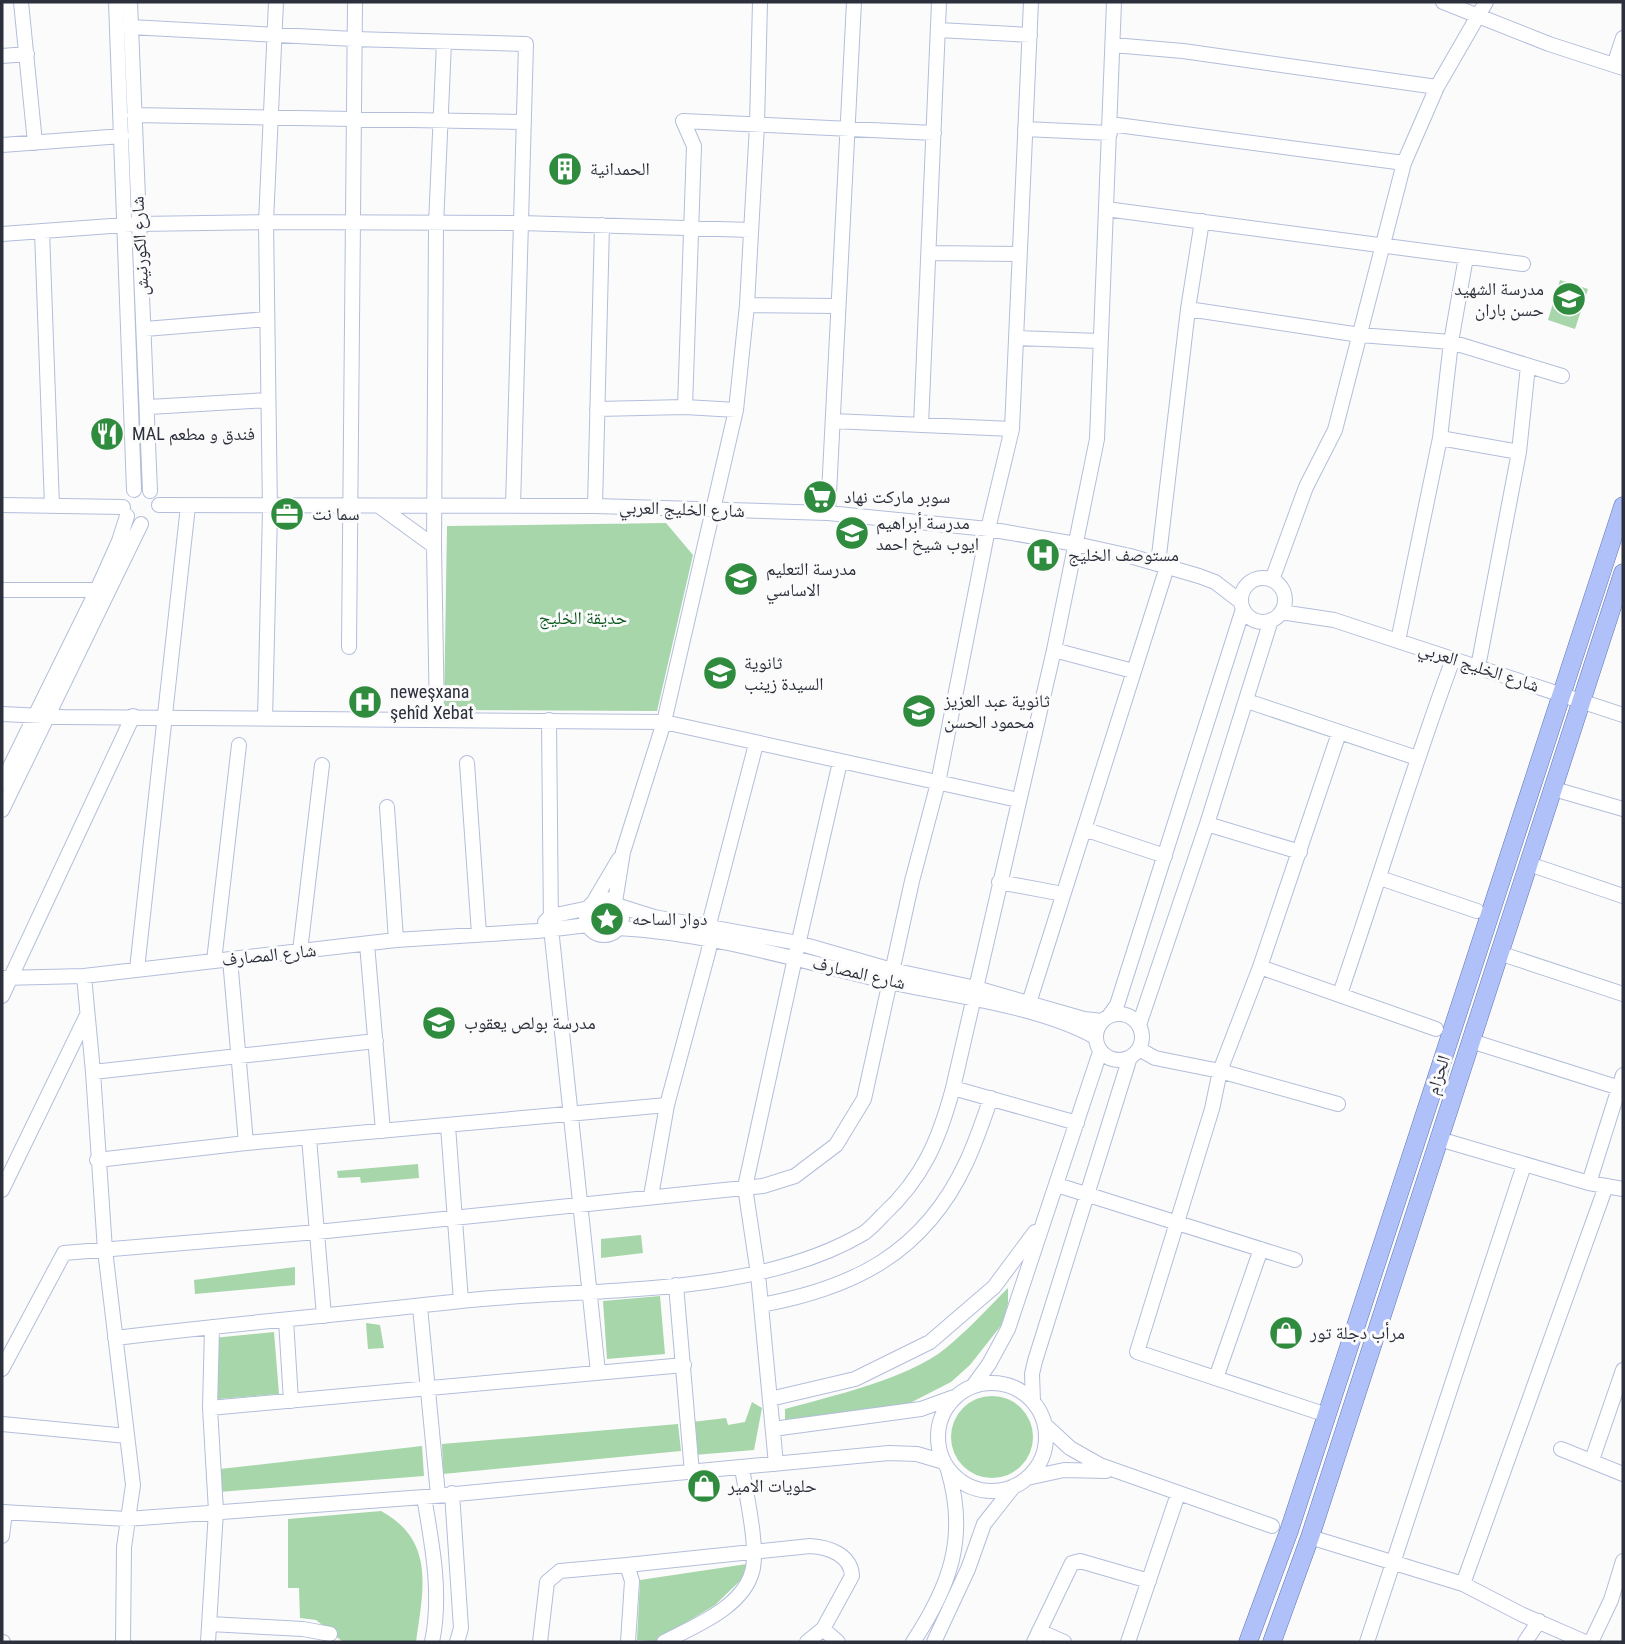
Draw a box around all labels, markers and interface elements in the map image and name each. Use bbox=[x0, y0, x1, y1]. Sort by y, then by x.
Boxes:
building icon: الحمدانية bbox=[546, 150, 584, 188]
place label: الحمدانية bbox=[590, 158, 650, 179]
street label: شارع الكورنيش bbox=[126, 196, 154, 296]
place label: مدرسة الشهيد حسن باران bbox=[1454, 278, 1544, 321]
school or university icon: مدرسة الشهيد حسن باران bbox=[1550, 280, 1588, 318]
restaurant icon: MAL فندق و مطعم bbox=[88, 415, 126, 453]
place label: MAL فندق و مطعم bbox=[132, 423, 255, 446]
supermarket icon: سوبر ماركت نهاد bbox=[801, 478, 839, 516]
place label: سوبر ماركت نهاد bbox=[844, 486, 950, 508]
office icon: سما نت bbox=[268, 495, 306, 533]
street label: شارع الخليج العربي bbox=[619, 496, 745, 526]
place label: سما نت bbox=[312, 503, 360, 524]
place label: مدرسة أبراهيم ايوب شيخ احمد bbox=[876, 512, 979, 556]
school or university icon: مدرسة أبراهيم ايوب شيخ احمد bbox=[833, 514, 871, 552]
hospital icon: مستوصف الخليج bbox=[1024, 536, 1062, 574]
place label: مستوصف الخليج bbox=[1068, 544, 1179, 567]
place label: مدرسة التعليم الاساسي bbox=[766, 558, 856, 605]
school or university icon: مدرسة التعليم الاساسي bbox=[722, 560, 760, 598]
park label: حديقة الخليج bbox=[539, 607, 627, 630]
street label: شارع الخليج العربي bbox=[1415, 637, 1542, 700]
place label: ثانوية السيدة زينب bbox=[744, 652, 824, 695]
school or university icon: ثانوية السيدة زينب bbox=[701, 654, 739, 692]
place label: neweşxana şehîd Xebat bbox=[390, 681, 474, 723]
hospital icon: neweşxana şehîd Xebat bbox=[346, 683, 384, 721]
place label: ثانوية عبد العزيز محمود الحسن bbox=[943, 690, 1050, 733]
school or university icon: ثانوية عبد العزيز محمود الحسن bbox=[900, 692, 938, 730]
place icon: دوار الساحه bbox=[588, 900, 626, 938]
place label: دوار الساحه bbox=[632, 908, 707, 929]
street label: شارع المصارف bbox=[221, 939, 317, 971]
street label: شارع المصارف bbox=[810, 952, 908, 994]
school or university icon: مدرسة بولص يعقوب bbox=[420, 1004, 458, 1042]
place label: مدرسة بولص يعقوب bbox=[464, 1012, 596, 1034]
street label: الحزام bbox=[1421, 1052, 1456, 1098]
shop icon: مرأب دجلة تور bbox=[1267, 1314, 1305, 1352]
place label: مرأب دجلة تور bbox=[1309, 1322, 1405, 1344]
shop icon: حلويات الامير bbox=[685, 1467, 723, 1505]
place label: حلويات الامير bbox=[727, 1475, 817, 1496]

